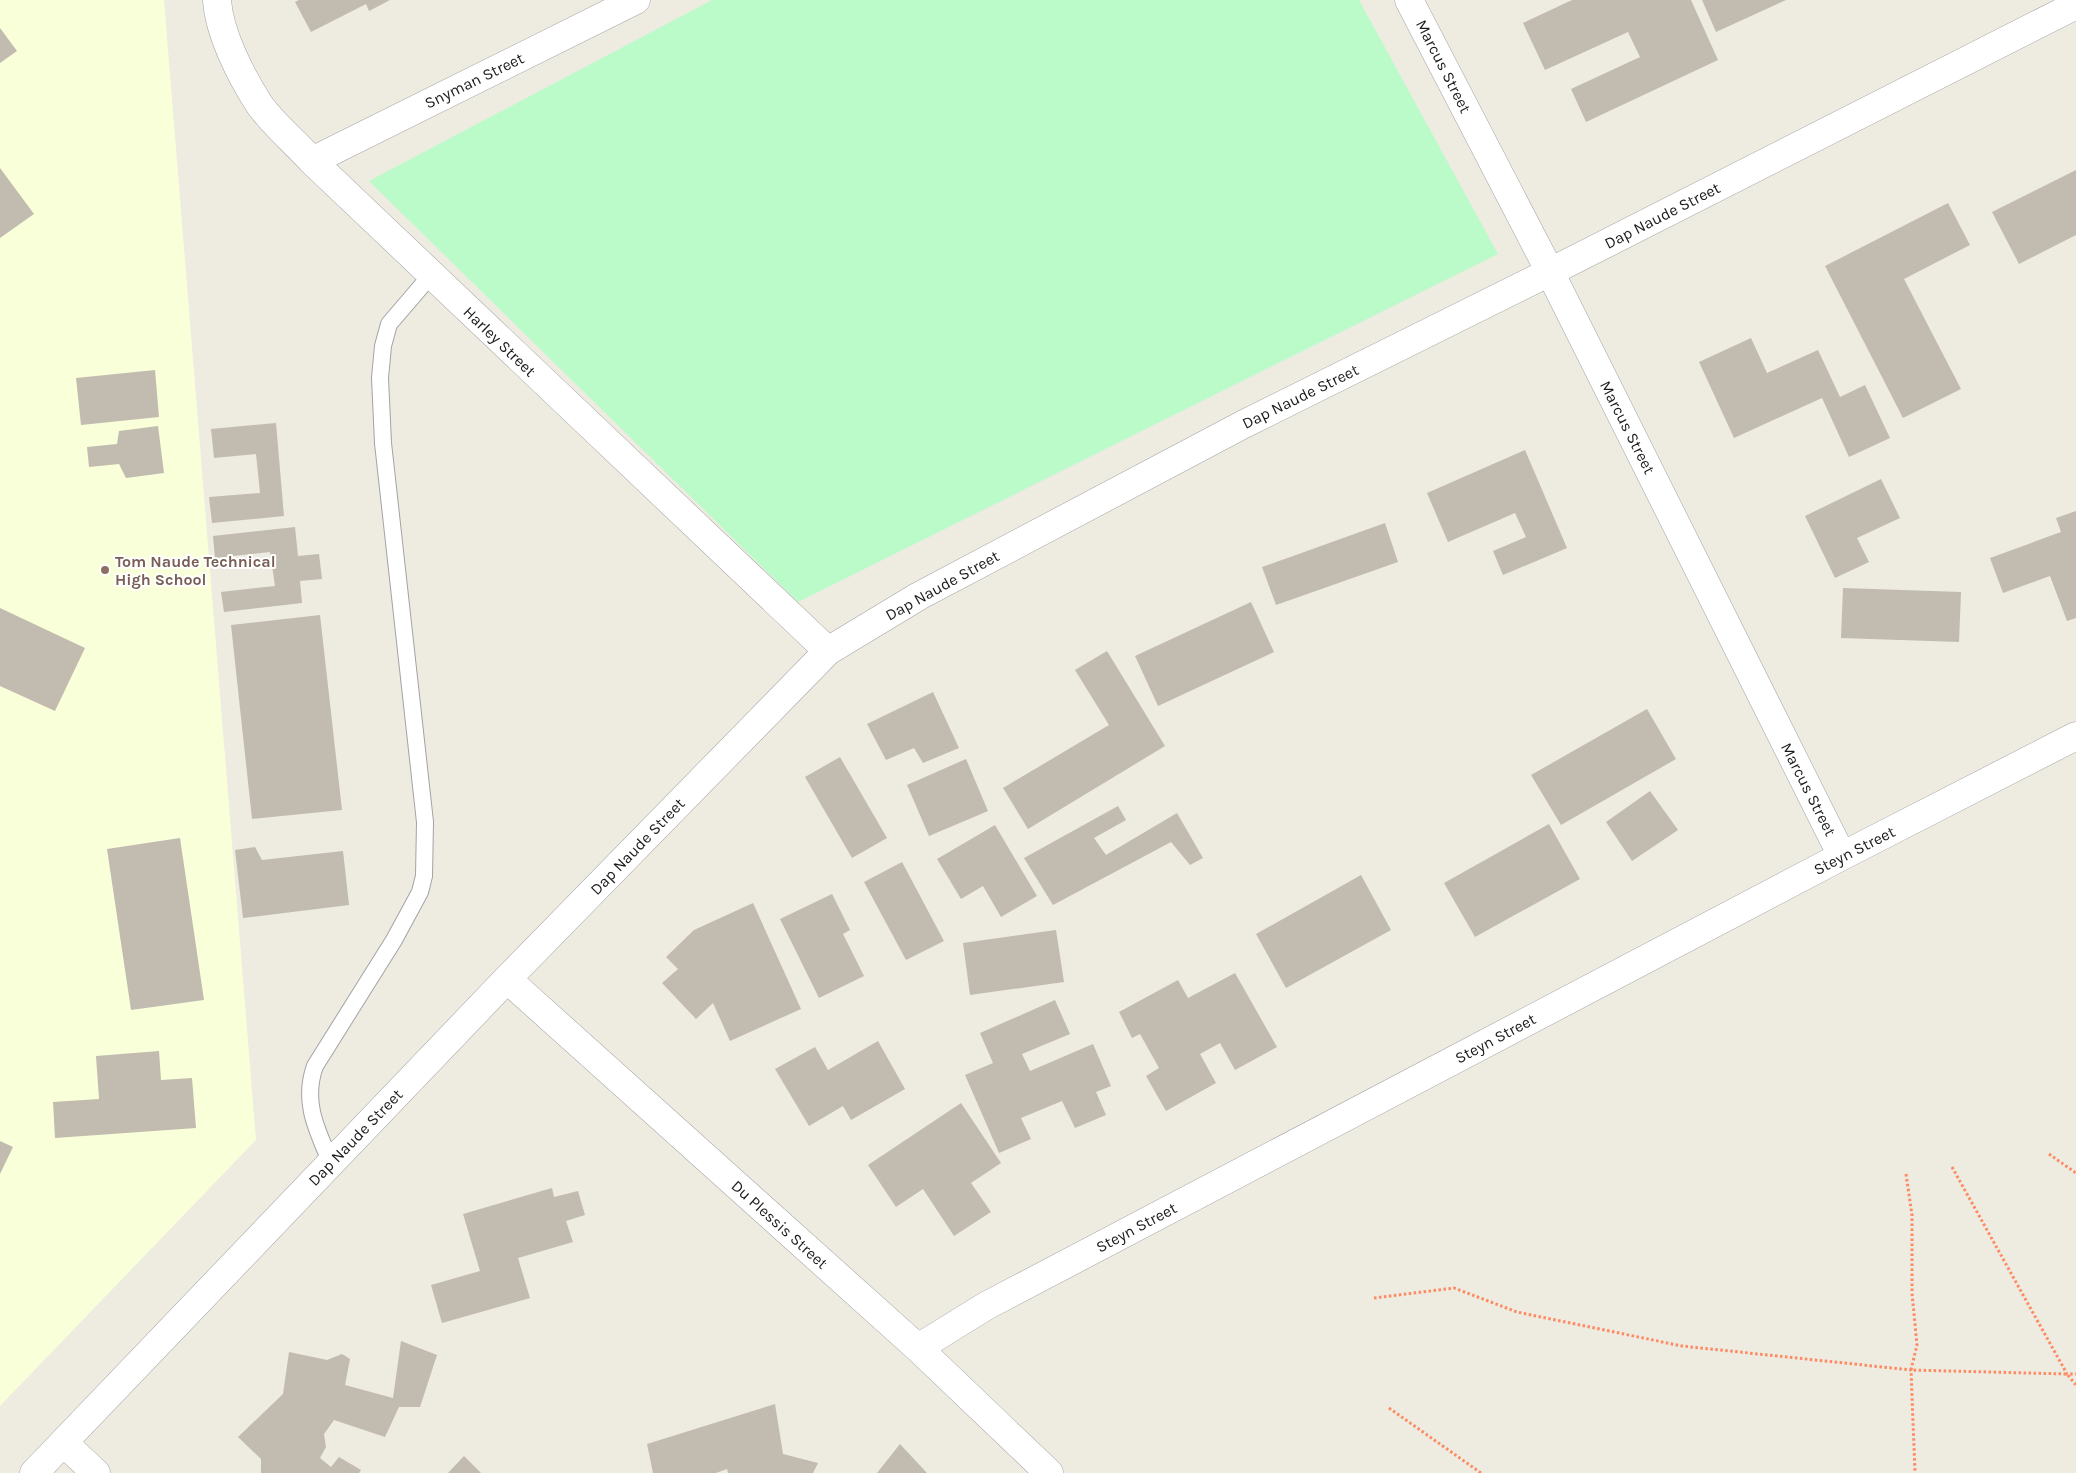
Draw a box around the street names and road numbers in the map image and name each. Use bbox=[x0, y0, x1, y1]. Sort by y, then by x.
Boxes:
street label: Marcus Street bbox=[1412, 16, 1475, 116]
street label: Snyman Street bbox=[422, 48, 527, 113]
street label: Dap Naude Street bbox=[1601, 178, 1723, 253]
street label: Harley Street bbox=[460, 302, 540, 381]
street label: Dap Naude Street bbox=[1239, 360, 1362, 433]
street label: Marcus Street bbox=[1596, 377, 1659, 477]
street label: Dap Naude Street bbox=[882, 546, 1003, 625]
street label: Marcus Street bbox=[1777, 739, 1840, 839]
street label: Dap Naude Street bbox=[586, 794, 688, 899]
street label: Steyn Street bbox=[1810, 822, 1898, 879]
street label: Steyn Street bbox=[1452, 1009, 1539, 1068]
street label: Dap Naude Street bbox=[304, 1085, 406, 1190]
street label: Du Plessis Street bbox=[727, 1176, 832, 1273]
street label: Steyn Street bbox=[1093, 1198, 1180, 1257]

